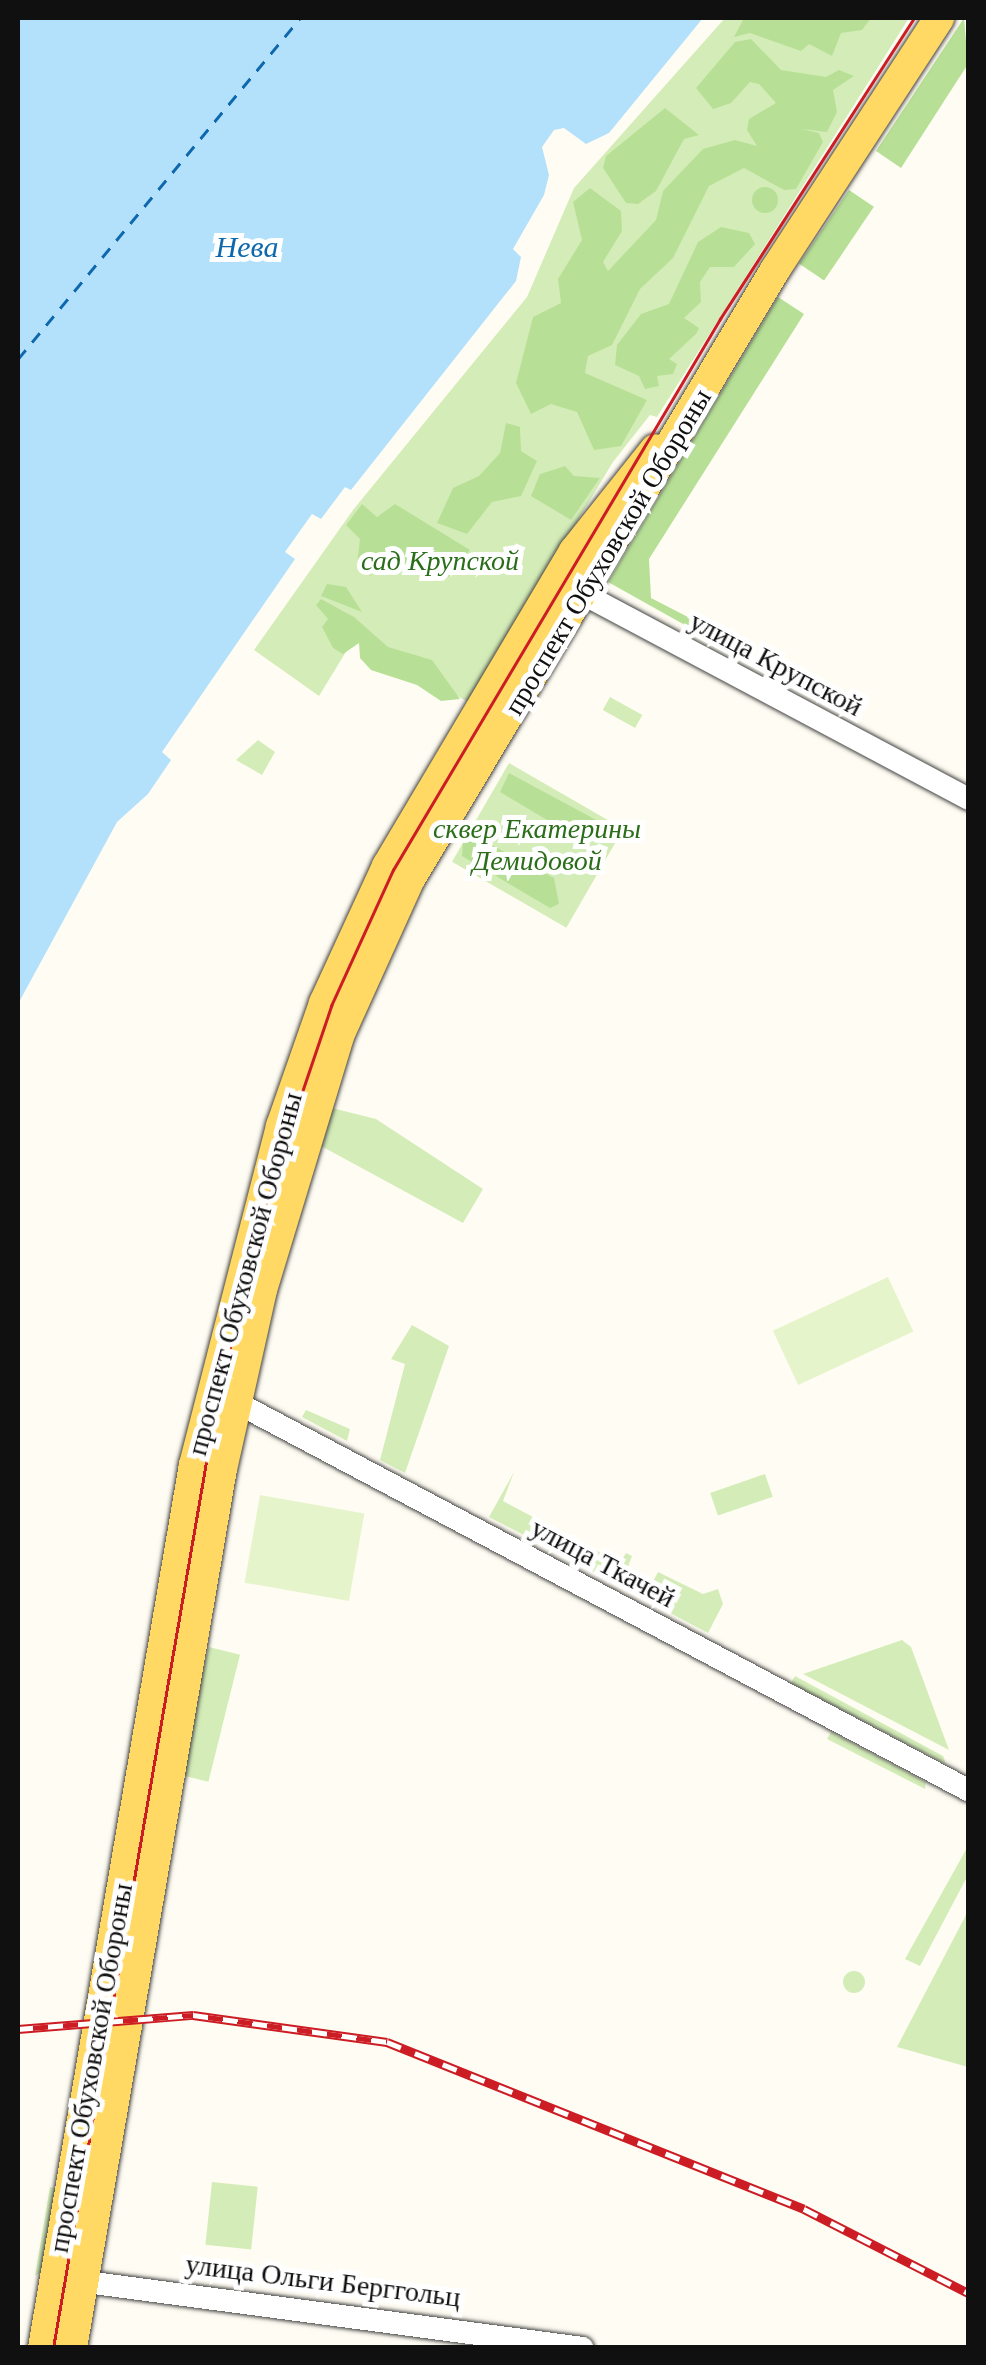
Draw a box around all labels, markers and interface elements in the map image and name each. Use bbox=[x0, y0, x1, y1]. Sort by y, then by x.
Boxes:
water label: Нева bbox=[216, 229, 278, 265]
street label: проспект Обуховской Обороны bbox=[497, 383, 719, 721]
park label: сад Крупской bbox=[361, 544, 519, 578]
street label: улица Крупской bbox=[684, 604, 868, 724]
park label: сквер Екатерины Демидовой bbox=[433, 812, 641, 878]
street label: проспект Обуховской Обороны bbox=[180, 1089, 310, 1459]
street label: улица Ткачей bbox=[525, 1511, 681, 1615]
street label: проспект Обуховской Обороны bbox=[42, 1881, 140, 2255]
street label: улица Ольги Берггольц bbox=[184, 2247, 462, 2315]

